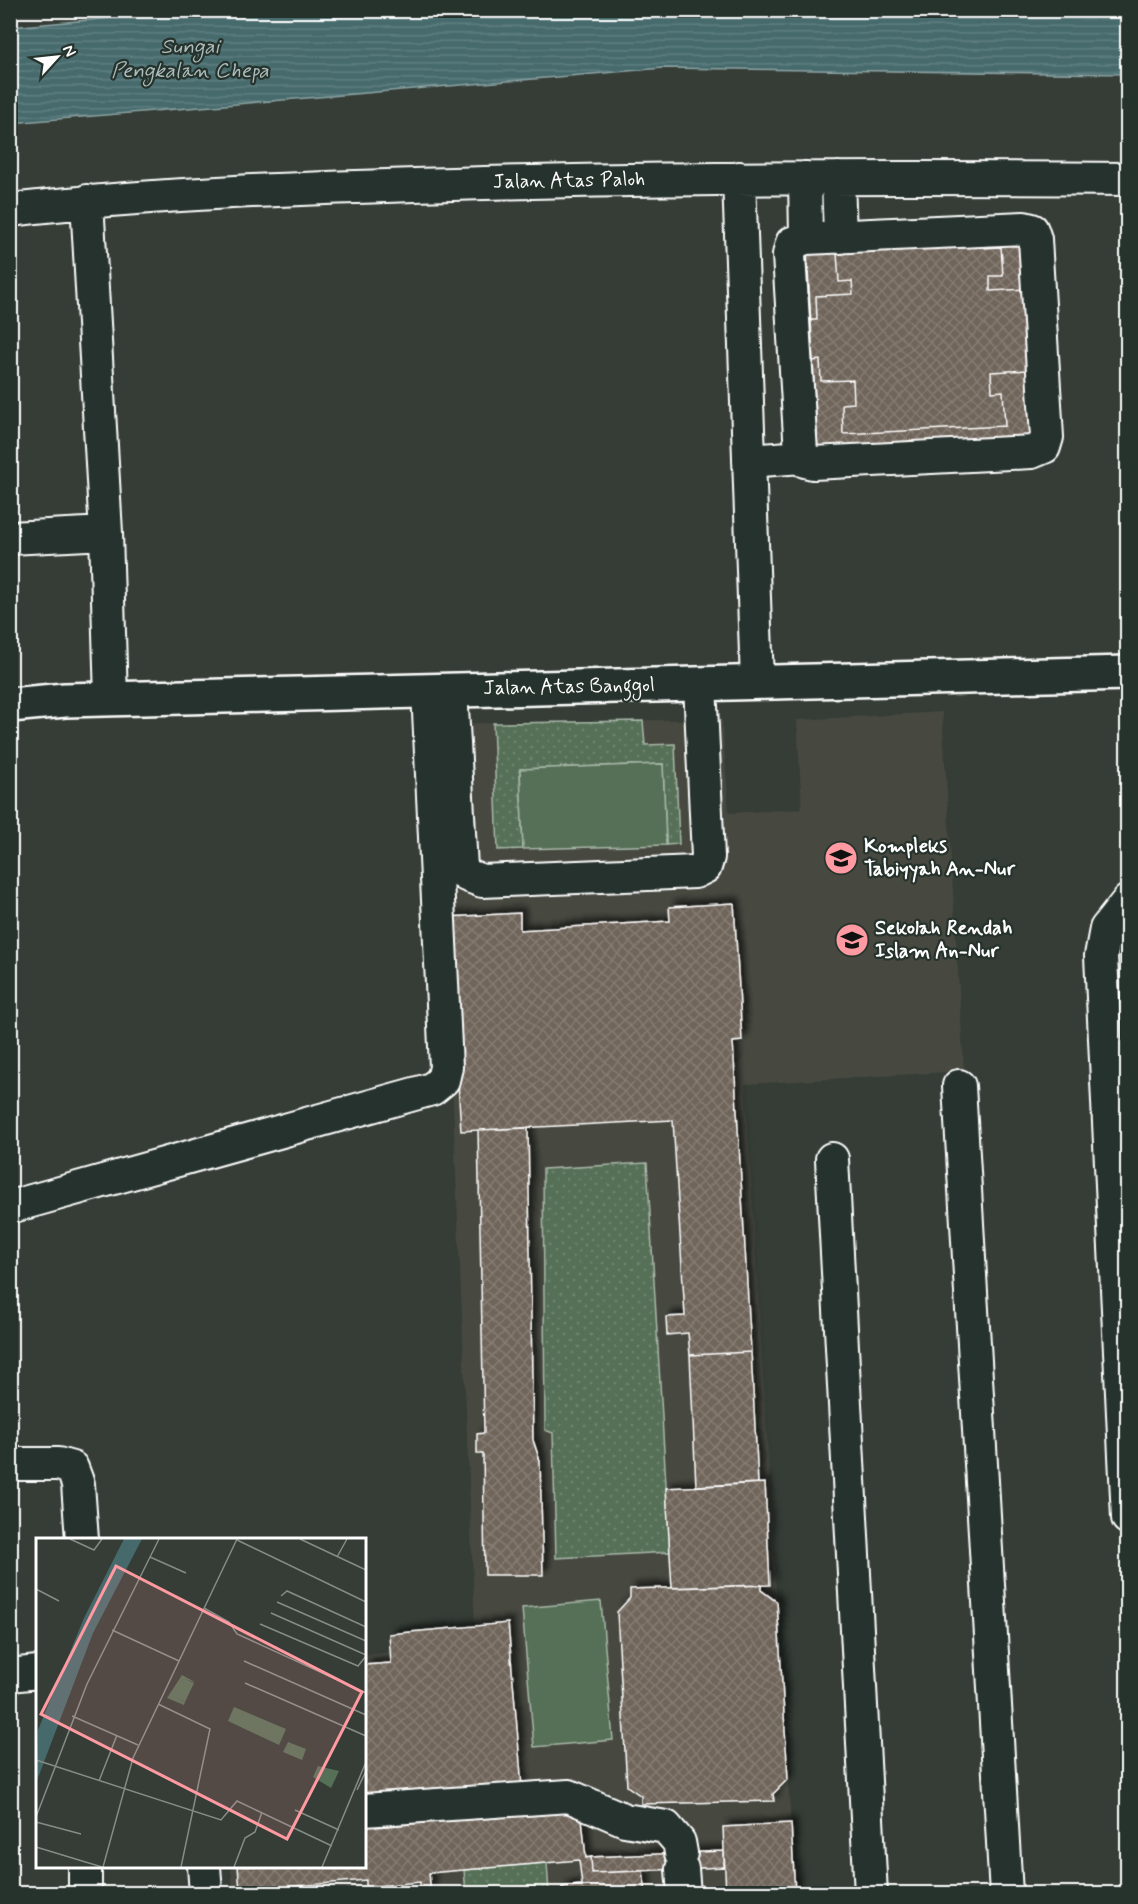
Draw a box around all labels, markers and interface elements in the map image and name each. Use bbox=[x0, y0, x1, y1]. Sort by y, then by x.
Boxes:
north arrow bbox=[27, 27, 87, 87]
water label: Sungai Pengkalan Chepa bbox=[111, 33, 269, 87]
text: N bbox=[57, 41, 81, 60]
street label: Jalan Atas Paloh bbox=[493, 166, 645, 196]
street label: Jalan Atas Banggol bbox=[483, 672, 655, 704]
place label: Kompleks Tabiyyah An-Nur bbox=[864, 833, 1016, 883]
school or university icon: Kompleks Tabiyyah An-Nur bbox=[823, 840, 859, 876]
place label: Sekolah Rendah Islam An-Nur bbox=[875, 915, 1012, 965]
school or university icon: Sekolah Rendah Islam An-Nur bbox=[834, 922, 870, 958]
inset map bbox=[36, 1538, 366, 1868]

